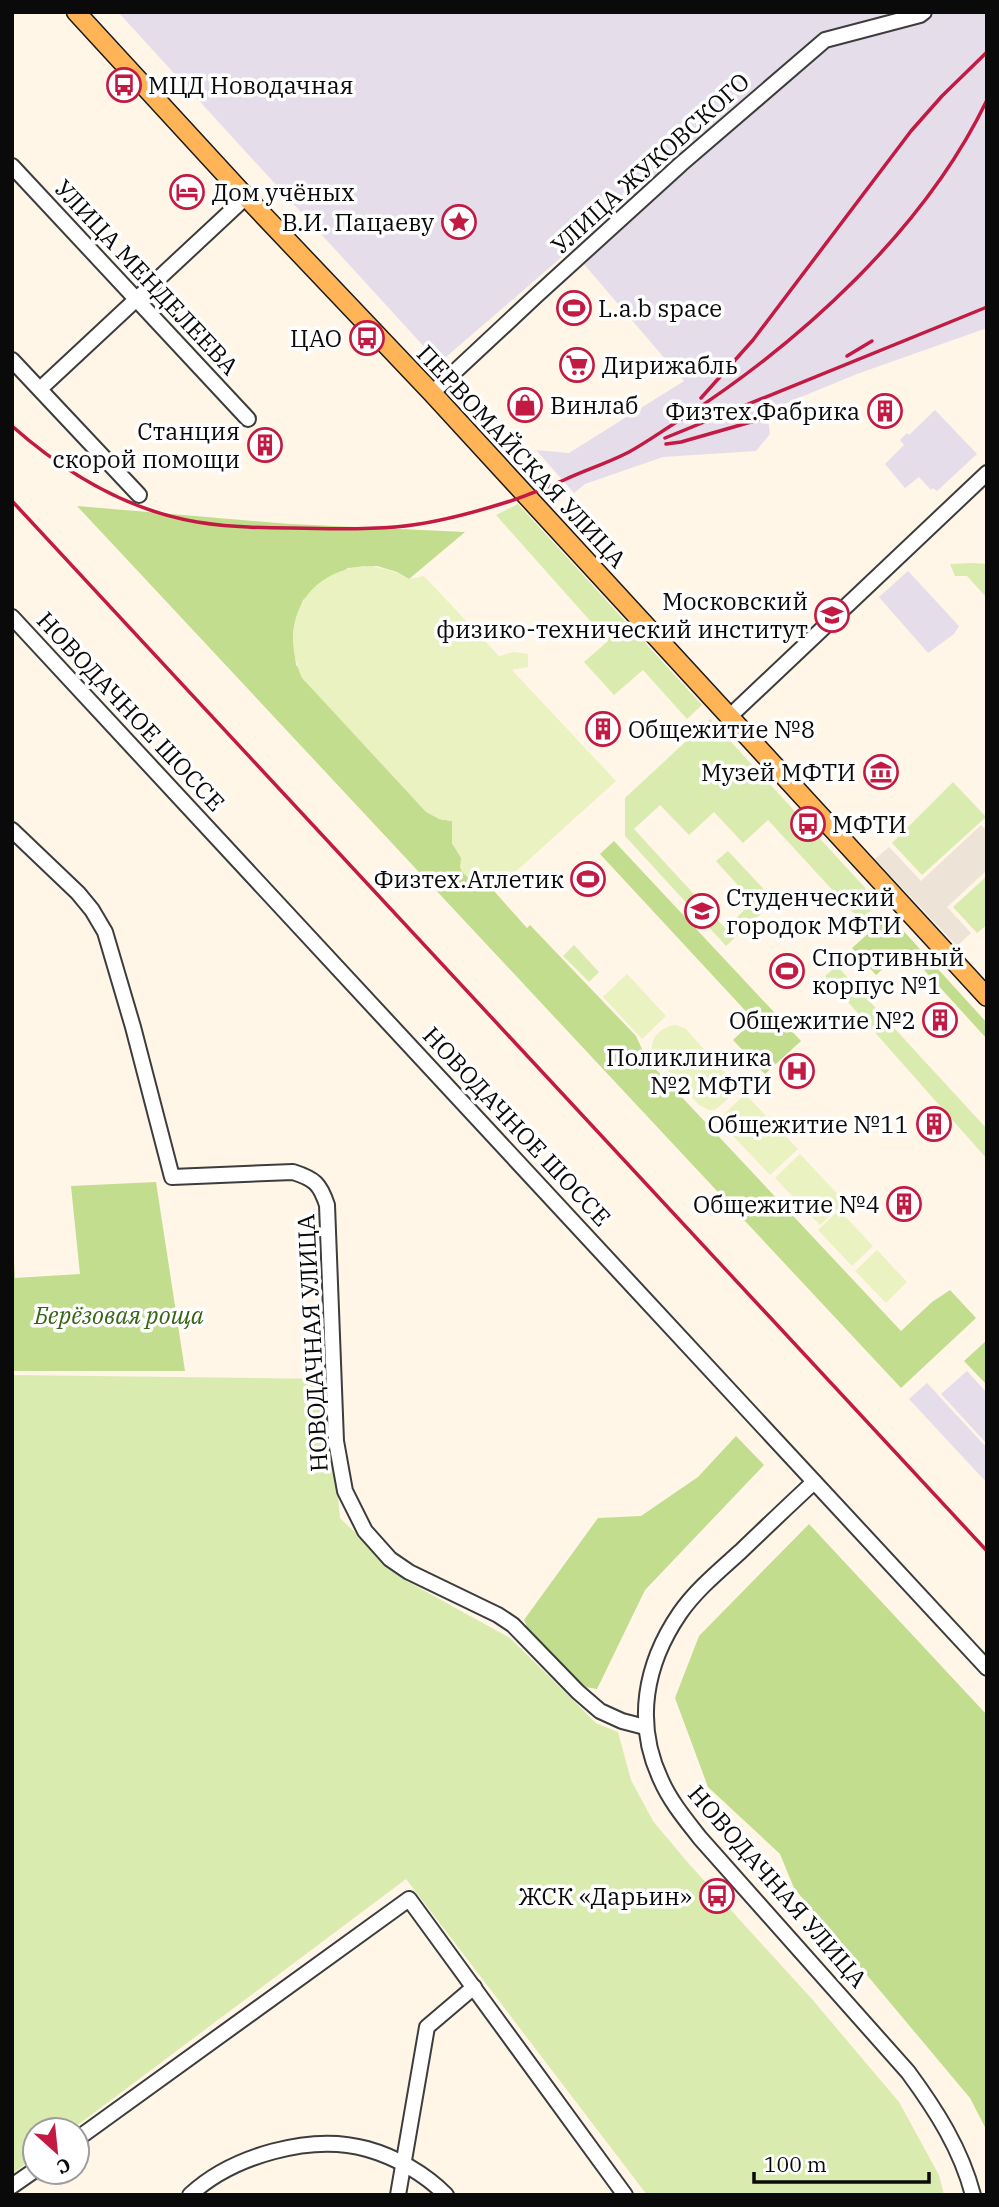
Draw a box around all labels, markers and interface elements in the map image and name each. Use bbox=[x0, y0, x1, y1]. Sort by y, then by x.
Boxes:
street label: УЛИЦА ЖУКОВСКОГО bbox=[544, 65, 756, 261]
bus stop icon: МЦД Новодачная bbox=[105, 66, 143, 104]
place label: МЦД Новодачная bbox=[148, 69, 354, 101]
street label: УЛИЦА МЕНДЕЛЕЕВА bbox=[48, 172, 246, 382]
hotel icon: Дом учёных bbox=[168, 173, 206, 211]
place label: Дом учёных bbox=[212, 176, 355, 208]
place icon: В.И. Пацаеву bbox=[440, 203, 478, 241]
place label: В.И. Пацаеву bbox=[282, 206, 434, 238]
sports icon: L.a.b space bbox=[555, 289, 593, 327]
place label: L.a.b space bbox=[598, 292, 722, 324]
bus stop icon: ЦАО bbox=[348, 319, 386, 357]
place label: ЦАО bbox=[290, 322, 342, 354]
street label: ПЕРВОМАЙСКАЯ УЛИЦА bbox=[410, 338, 634, 575]
supermarket icon: Дирижабль bbox=[558, 346, 596, 384]
place label: Дирижабль bbox=[602, 349, 738, 381]
shop icon: Винлаб bbox=[506, 386, 544, 424]
place label: Винлаб bbox=[550, 389, 638, 421]
building icon: Физтех.Фабрика bbox=[866, 392, 904, 430]
place label: Физтех.Фабрика bbox=[665, 395, 860, 427]
place label: Станция скорой помощи bbox=[52, 415, 240, 475]
building icon: Станция скорой помощи bbox=[246, 426, 284, 464]
place label: Московский физико-технический институт bbox=[436, 585, 808, 645]
school or university icon: Московский физико-технический институт bbox=[813, 596, 851, 634]
street label: НОВОДАЧНОЕ ШОССЕ bbox=[30, 604, 232, 818]
building icon: Общежитие №8 bbox=[584, 710, 622, 748]
place label: Общежитие №8 bbox=[628, 713, 815, 745]
museum icon: Музей МФТИ bbox=[862, 753, 900, 791]
place label: Музей МФТИ bbox=[701, 756, 856, 788]
bus stop icon: МФТИ bbox=[789, 805, 827, 843]
place label: МФТИ bbox=[832, 808, 907, 840]
sports icon: Физтех.Атлетик bbox=[569, 860, 607, 898]
place label: Физтех.Атлетик bbox=[374, 863, 564, 895]
place label: Студенческий городок МФТИ bbox=[726, 881, 902, 941]
school or university icon: Студенческий городок МФТИ bbox=[683, 892, 721, 930]
place label: Спортивный корпус №1 bbox=[812, 941, 964, 1001]
sports icon: Спортивный корпус №1 bbox=[768, 952, 806, 990]
building icon: Общежитие №2 bbox=[921, 1001, 959, 1039]
place label: Общежитие №2 bbox=[729, 1004, 916, 1036]
street label: НОВОДАЧНОЕ ШОССЕ bbox=[416, 1019, 618, 1233]
place label: Поликлиника №2 МФТИ bbox=[606, 1041, 772, 1101]
hospital icon: Поликлиника №2 МФТИ bbox=[778, 1052, 816, 1090]
building icon: Общежитие №11 bbox=[915, 1105, 953, 1143]
place label: Общежитие №11 bbox=[707, 1108, 909, 1140]
building icon: Общежитие №4 bbox=[885, 1185, 923, 1223]
place label: Общежитие №4 bbox=[693, 1188, 880, 1220]
street label: НОВОДАЧНАЯ УЛИЦА bbox=[289, 1213, 335, 1473]
park label: Берёзовая роща bbox=[33, 1299, 204, 1331]
street label: НОВОДАЧНАЯ УЛИЦА bbox=[681, 1778, 875, 1994]
bus stop icon: ЖСК «Дарьин» bbox=[698, 1877, 736, 1915]
place label: ЖСК «Дарьин» bbox=[519, 1880, 692, 1912]
north arrow bbox=[21, 2116, 91, 2186]
scale bar bbox=[754, 2140, 929, 2184]
text: 100 m bbox=[764, 2150, 827, 2178]
text: С bbox=[53, 2153, 75, 2180]

